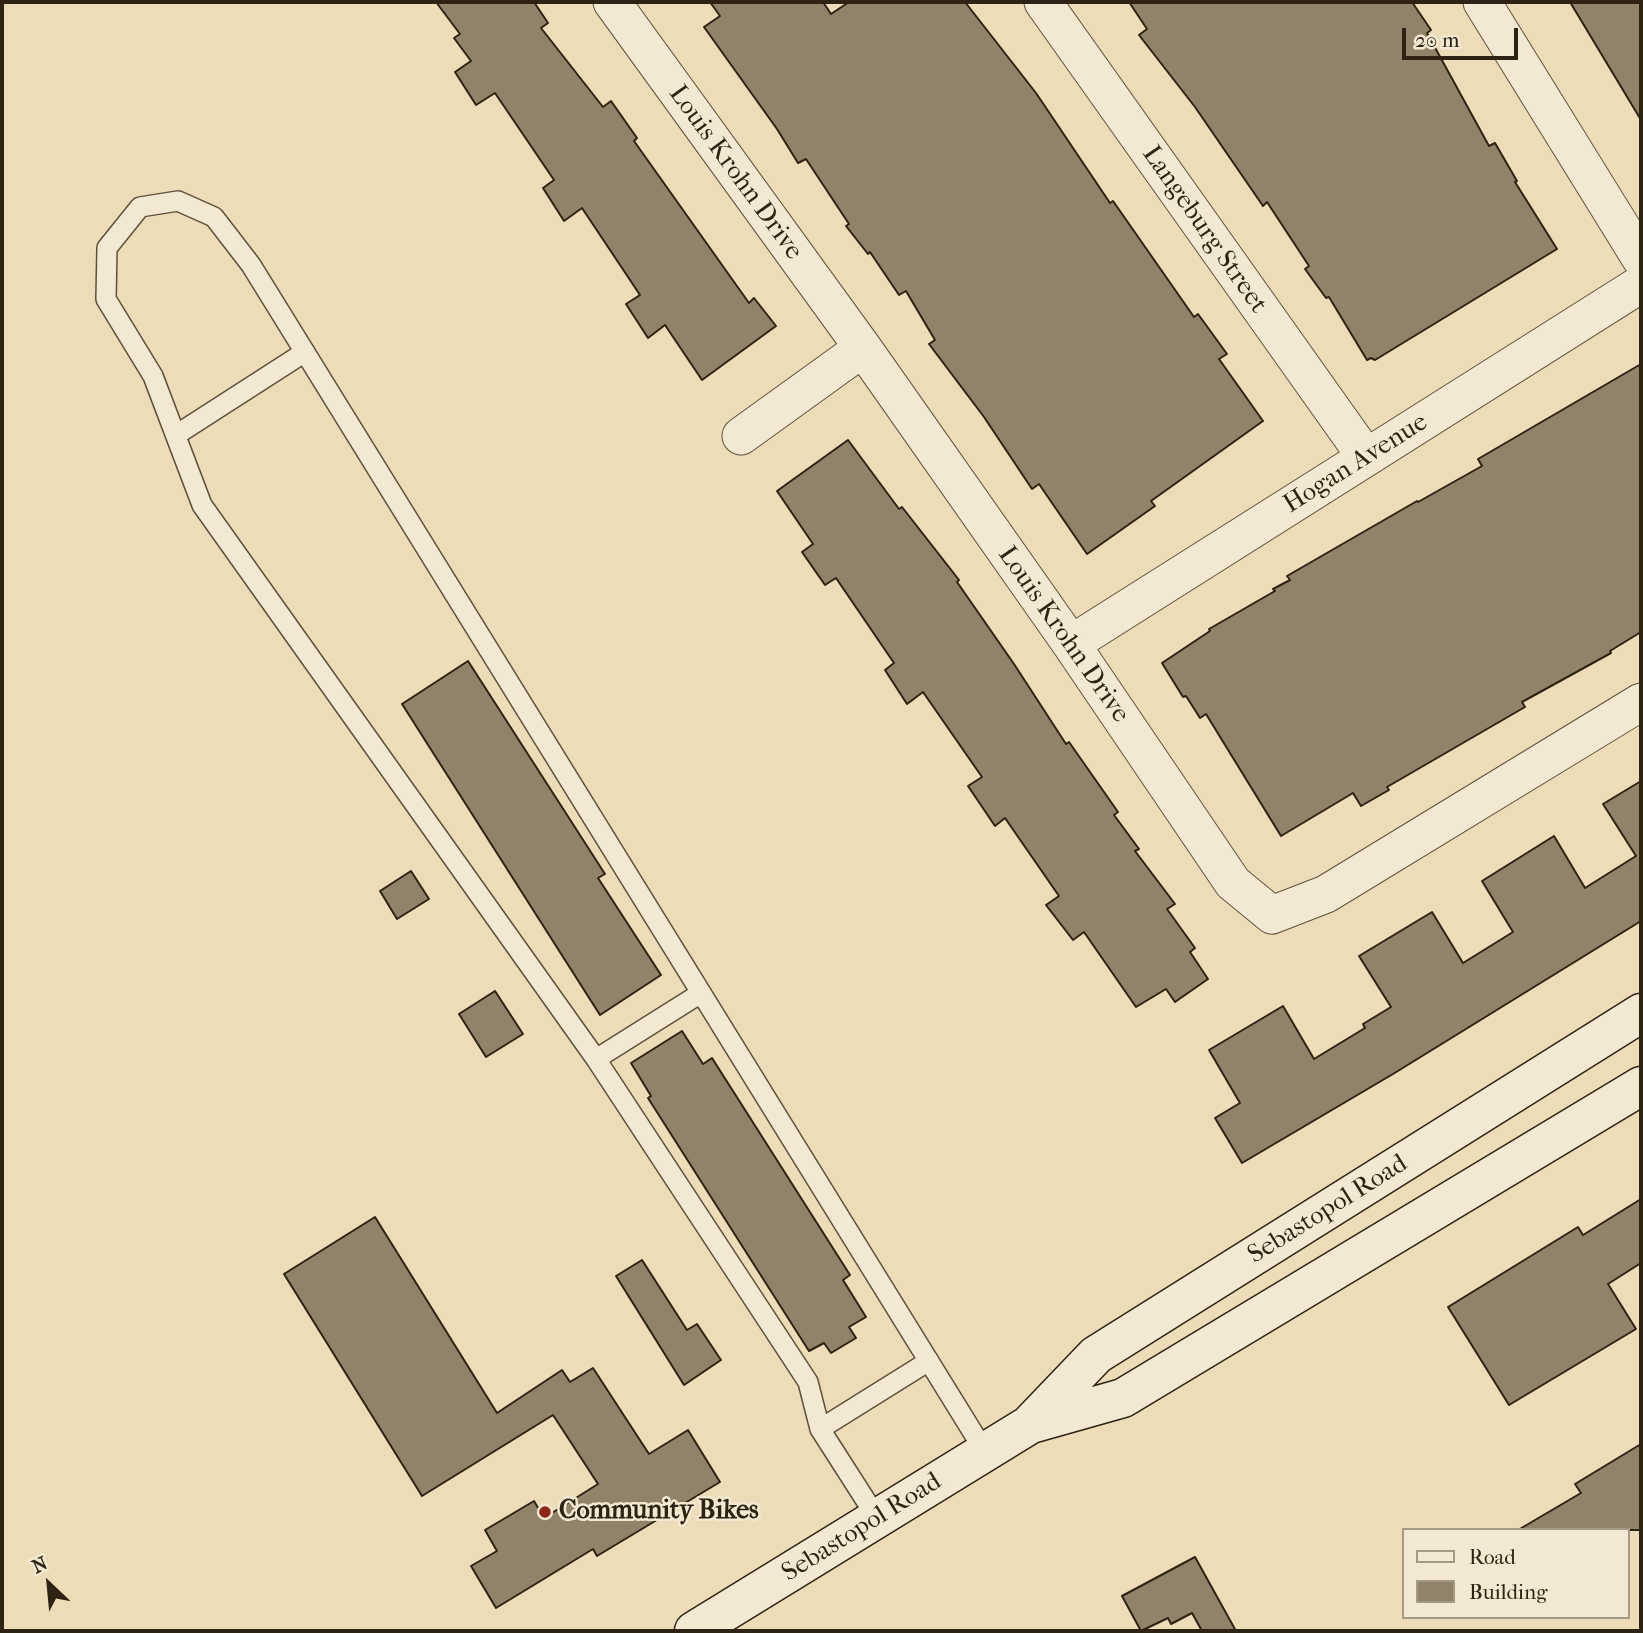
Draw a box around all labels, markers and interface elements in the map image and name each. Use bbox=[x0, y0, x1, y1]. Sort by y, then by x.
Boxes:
scale bar bbox=[1405, 14, 1520, 58]
text: 20 m bbox=[1415, 28, 1459, 52]
street label: Louis Krohn Drive bbox=[661, 80, 809, 266]
street label: Langeburg Street bbox=[1135, 140, 1273, 320]
street label: Hogan Avenue bbox=[1278, 407, 1434, 521]
street label: Louis Krohn Drive bbox=[991, 541, 1135, 729]
street label: Sebastopol Road bbox=[1243, 1149, 1413, 1271]
street label: Sebastopol Road bbox=[777, 1467, 947, 1589]
place label: Community Bikes bbox=[559, 1496, 759, 1528]
marker: Community Bikes bbox=[537, 1504, 553, 1520]
legend bbox=[1402, 1528, 1629, 1619]
text: Road bbox=[1469, 1545, 1516, 1569]
north arrow bbox=[14, 1549, 84, 1619]
text: N bbox=[28, 1552, 51, 1578]
text: Building bbox=[1469, 1580, 1547, 1604]

